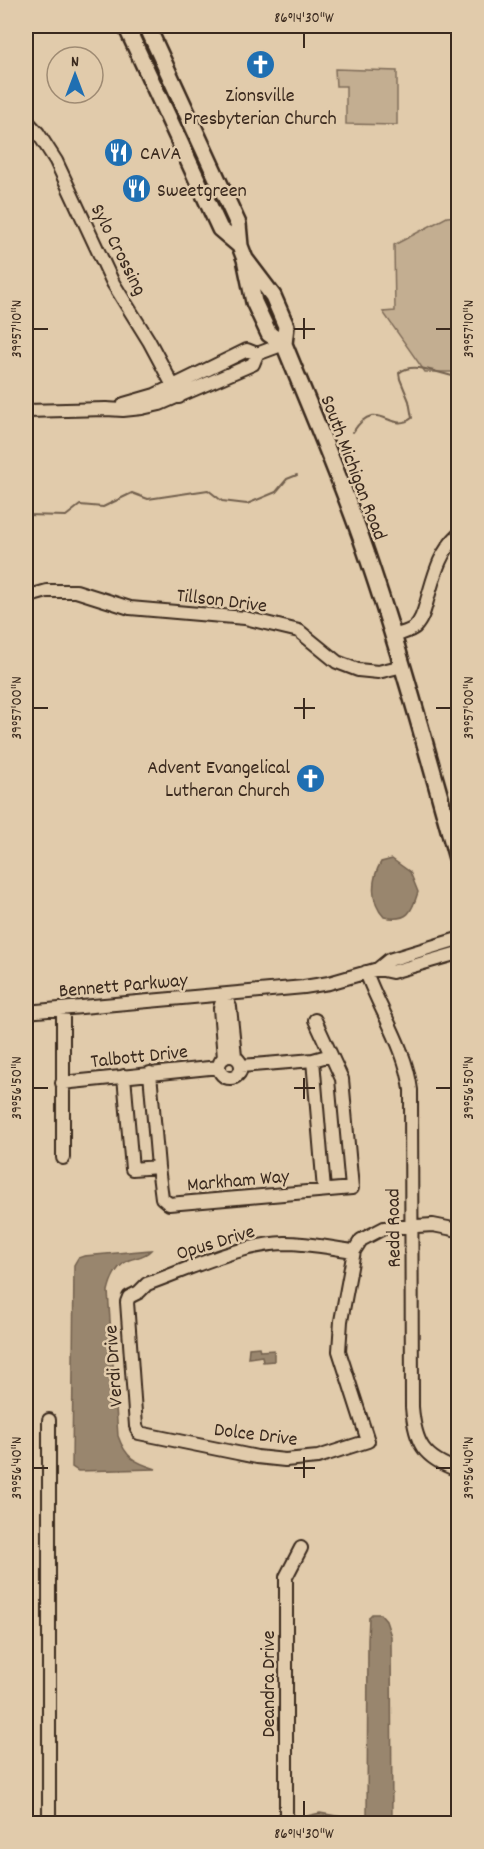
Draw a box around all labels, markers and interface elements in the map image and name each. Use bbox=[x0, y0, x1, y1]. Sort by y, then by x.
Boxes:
text: 86°14'30"W bbox=[274, 8, 334, 30]
north arrow bbox=[45, 45, 105, 105]
church icon: Zionsville Presbyterian Church bbox=[244, 48, 276, 80]
text: N bbox=[71, 51, 79, 74]
place label: Zionsville Presbyterian Church bbox=[183, 83, 337, 134]
restaurant icon: CAVA bbox=[103, 136, 135, 168]
place label: CAVA bbox=[140, 141, 181, 169]
restaurant icon: Sweetgreen bbox=[120, 173, 152, 205]
place label: Sweetgreen bbox=[157, 178, 247, 206]
street label: Sylo Crossing bbox=[82, 200, 152, 301]
text: 39°57'10"N bbox=[7, 300, 29, 358]
text: 39°57'10"N bbox=[459, 300, 481, 358]
street label: South Michigan Road bbox=[312, 392, 393, 545]
street label: Tillson Drive bbox=[175, 583, 269, 621]
text: 39°57'00"N bbox=[7, 676, 29, 740]
text: 39°57'00"N bbox=[459, 676, 481, 740]
place label: Advent Evangelical Lutheran Church bbox=[147, 755, 290, 806]
church icon: Advent Evangelical Lutheran Church bbox=[295, 762, 327, 794]
street label: Bennett Parkway bbox=[58, 967, 190, 1007]
street label: Talbott Drive bbox=[89, 1039, 189, 1077]
text: 39°56'50"N bbox=[7, 1056, 29, 1120]
text: 39°56'50"N bbox=[459, 1056, 481, 1120]
street label: Markham Way bbox=[186, 1163, 291, 1200]
street label: Redd Road bbox=[380, 1188, 410, 1268]
street label: Opus Drive bbox=[173, 1219, 259, 1269]
street label: Verdi Drive bbox=[98, 1324, 132, 1408]
street label: Dolce Drive bbox=[212, 1417, 299, 1455]
text: 39°56'40"N bbox=[7, 1437, 29, 1499]
text: 39°56'40"N bbox=[459, 1437, 481, 1499]
street label: Deandra Drive bbox=[256, 1630, 284, 1738]
text: 86°14'30"W bbox=[274, 1824, 334, 1846]

